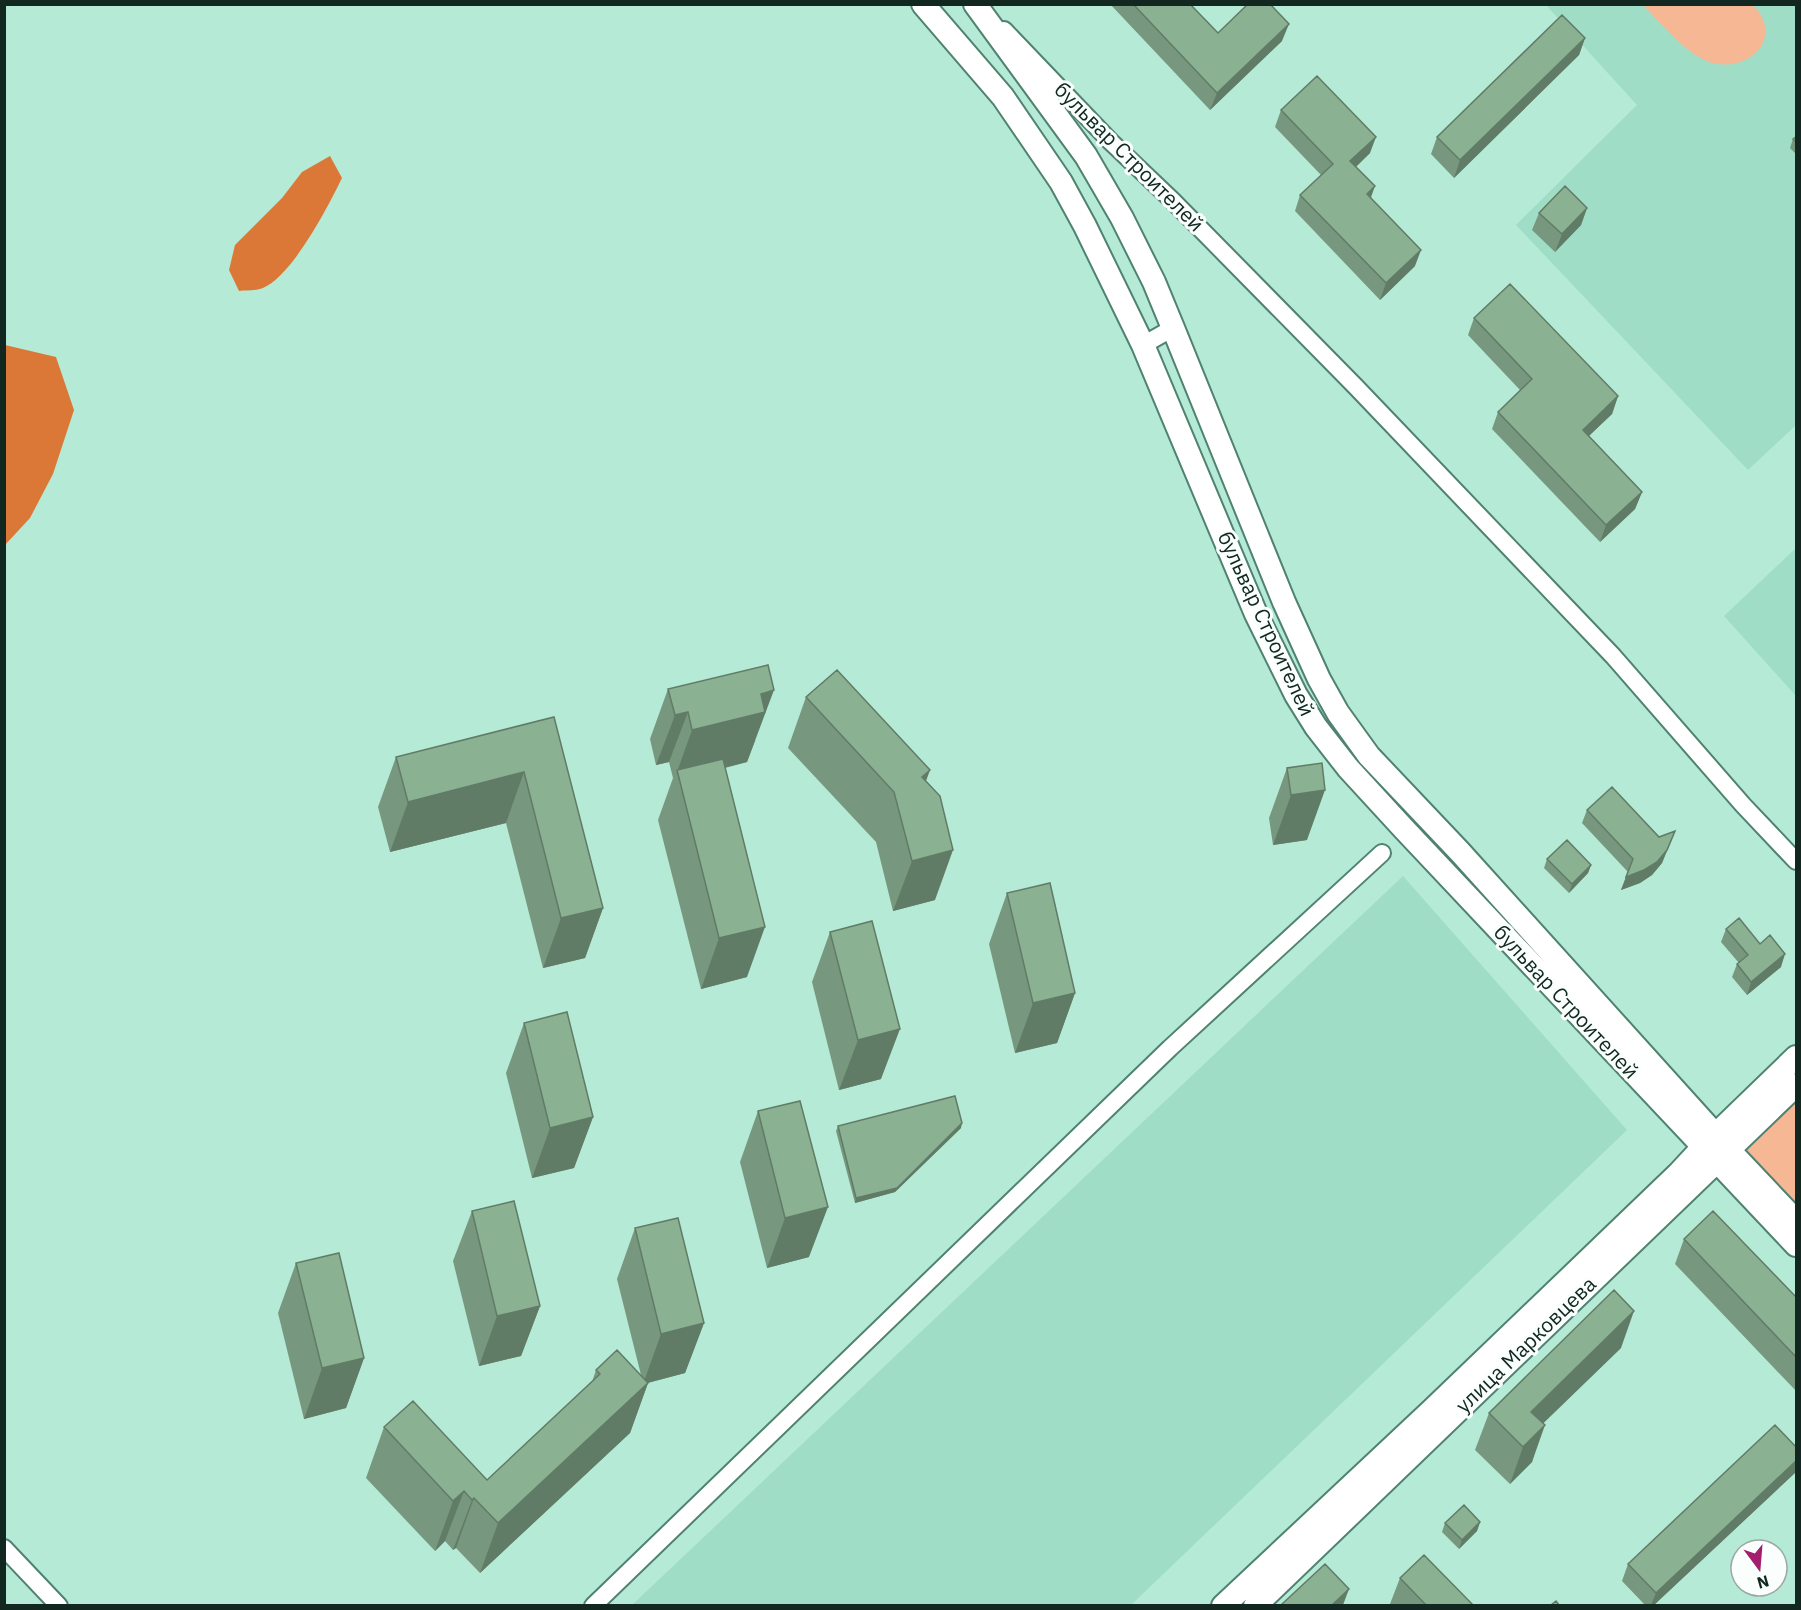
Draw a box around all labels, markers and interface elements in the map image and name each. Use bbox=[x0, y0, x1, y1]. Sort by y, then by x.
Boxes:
street label: бульвар Строителей bbox=[1049, 75, 1211, 237]
street label: бульвар Строителей bbox=[1212, 527, 1322, 720]
street label: бульвар Строителей bbox=[1488, 918, 1645, 1084]
street label: улица Марковцева bbox=[1449, 1270, 1602, 1419]
north arrow bbox=[1729, 1538, 1789, 1598]
text: N bbox=[1755, 1571, 1771, 1594]

